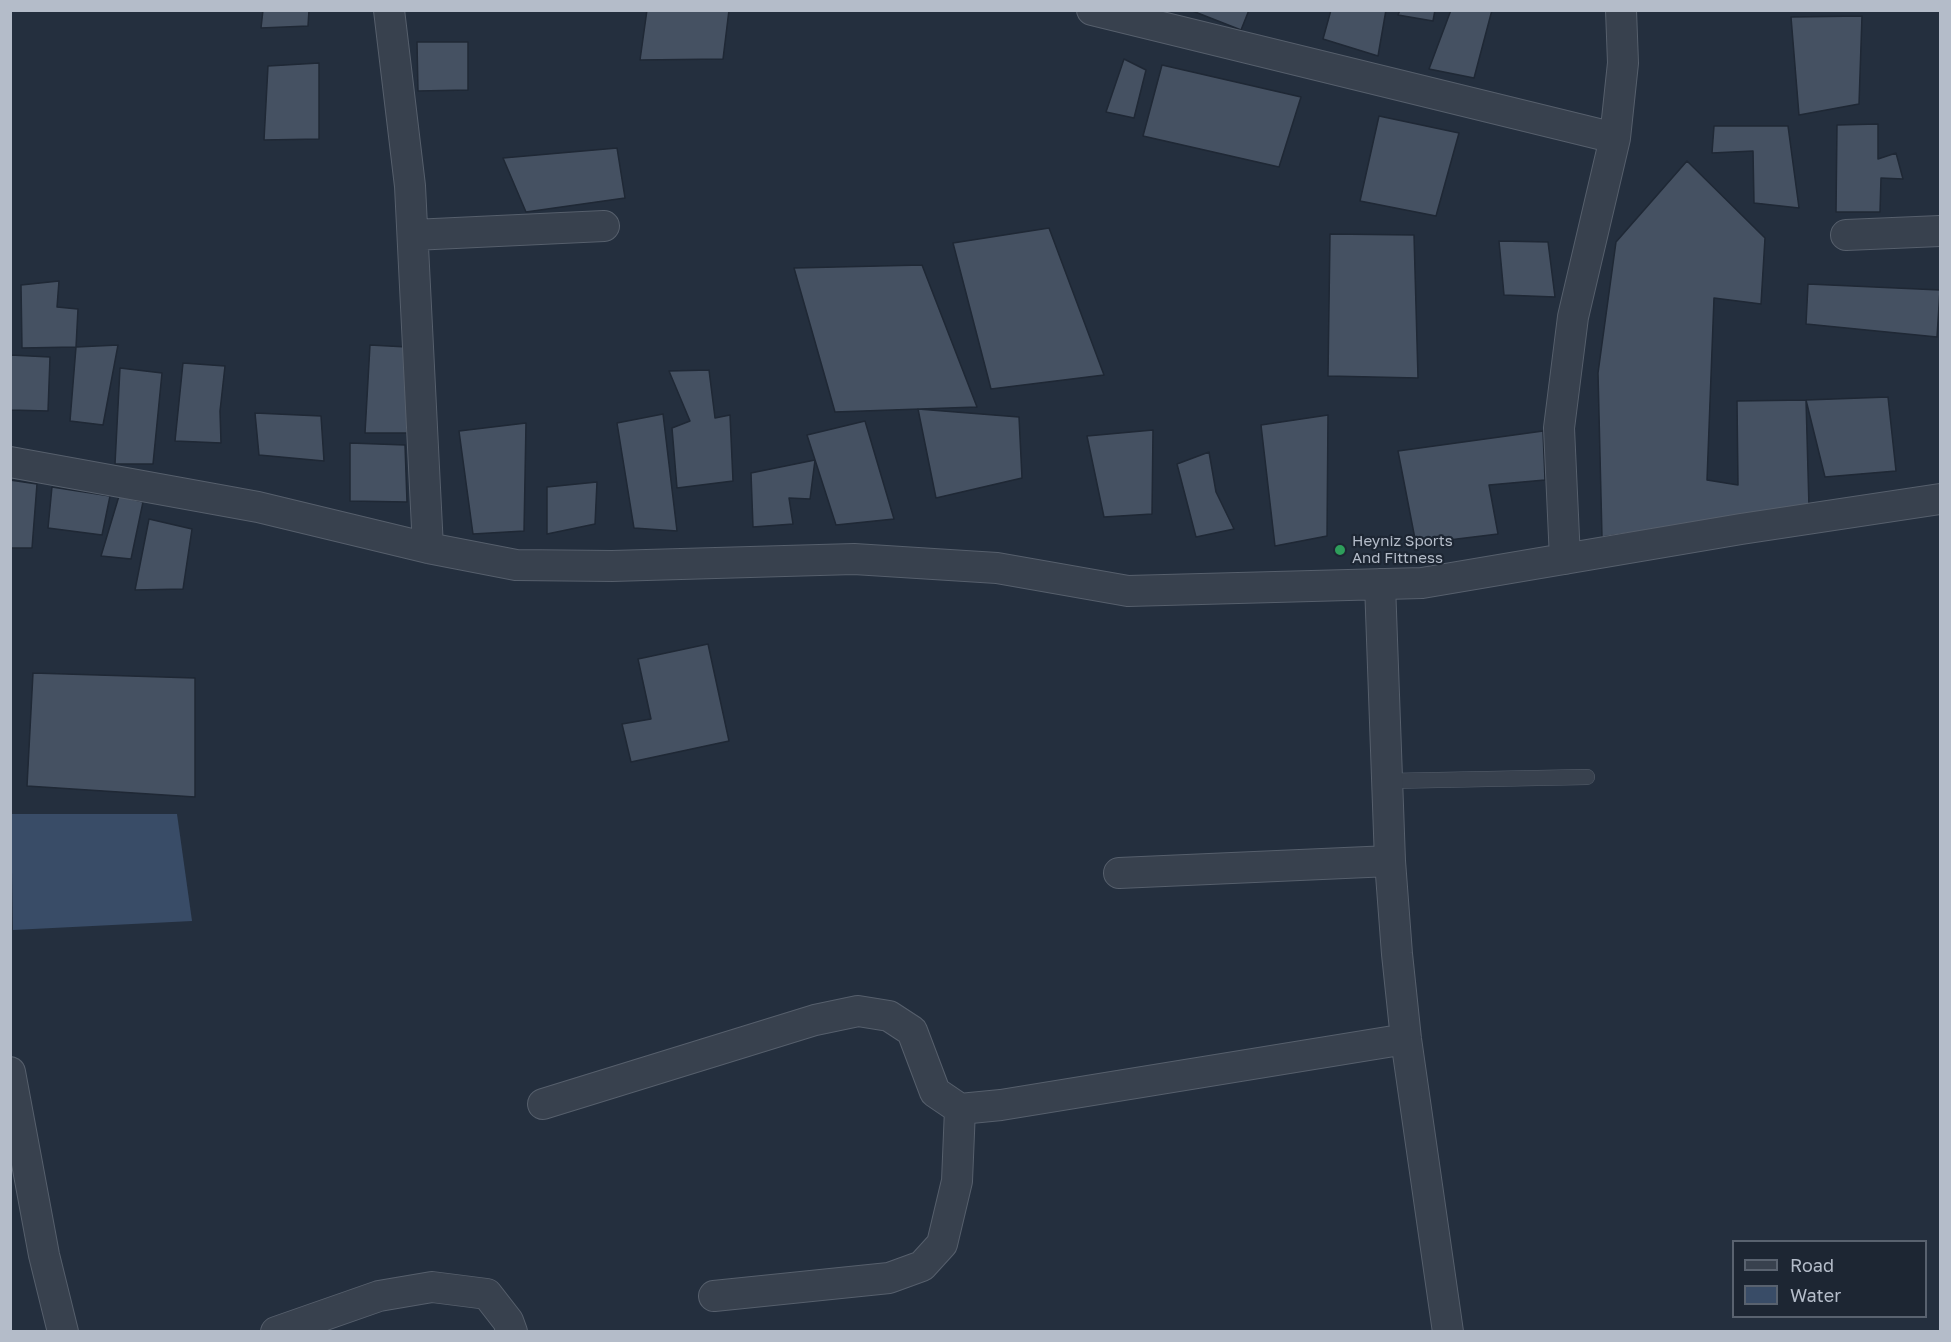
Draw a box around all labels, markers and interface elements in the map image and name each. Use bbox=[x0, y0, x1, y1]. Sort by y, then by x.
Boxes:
place label: Heyniz Sports And Fittness bbox=[1352, 532, 1453, 567]
marker: Heyniz Sports And Fittness bbox=[1333, 543, 1347, 557]
legend bbox=[1732, 1240, 1927, 1318]
text: Road bbox=[1790, 1254, 1834, 1276]
text: Water bbox=[1790, 1284, 1841, 1306]

